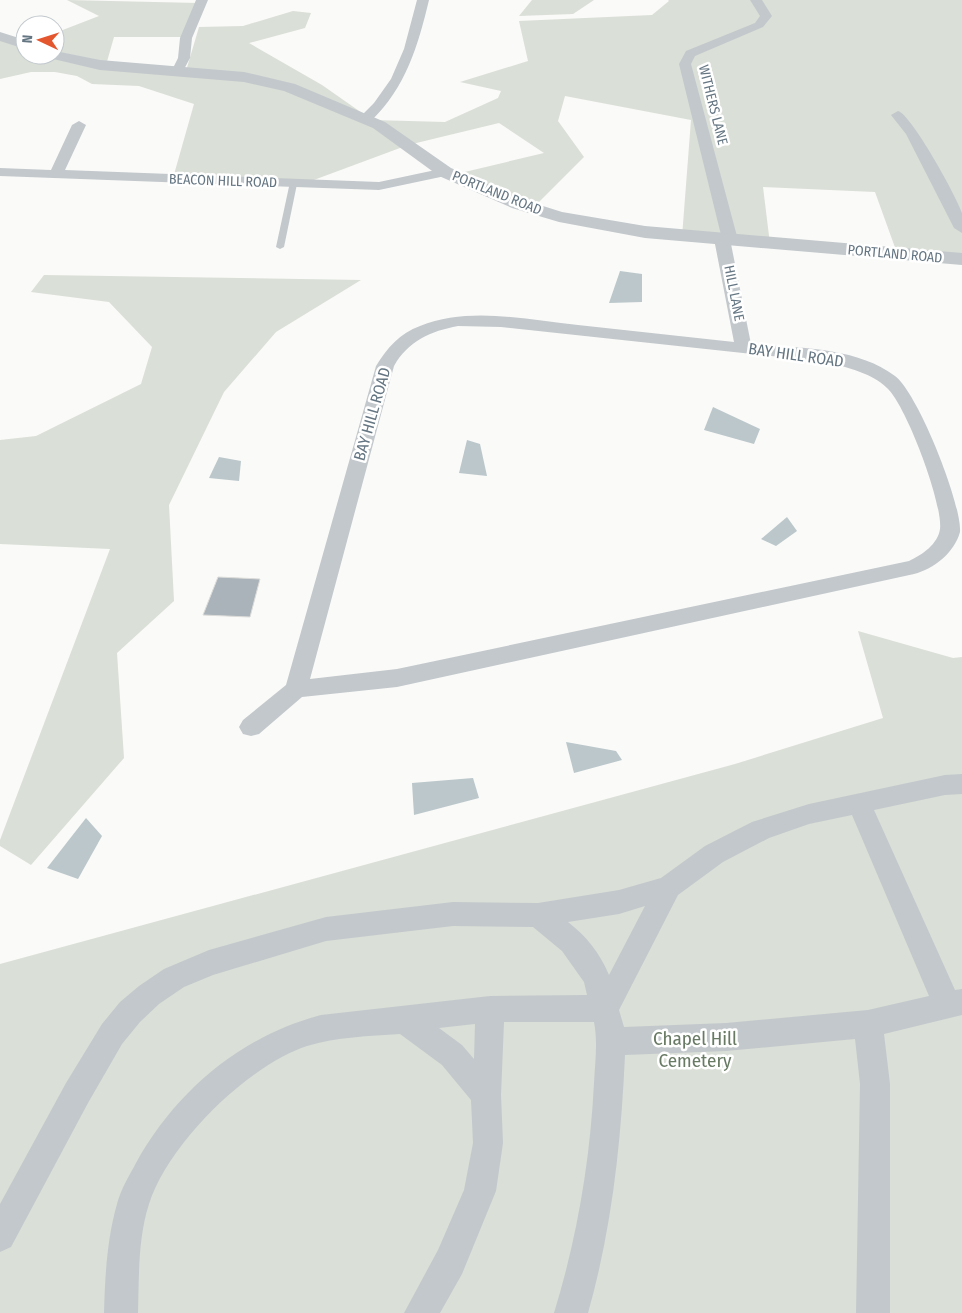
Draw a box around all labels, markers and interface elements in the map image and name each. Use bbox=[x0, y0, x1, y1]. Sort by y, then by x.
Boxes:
north arrow bbox=[15, 15, 65, 65]
text: N bbox=[19, 34, 36, 44]
street label: WITHERS LANE bbox=[695, 63, 731, 147]
street label: PORTLAND ROAD bbox=[450, 167, 544, 219]
street label: BEACON HILL ROAD bbox=[169, 171, 277, 191]
street label: PORTLAND ROAD bbox=[847, 241, 943, 267]
street label: HILL LANE bbox=[720, 264, 748, 323]
street label: BAY HILL ROAD bbox=[747, 339, 845, 371]
street label: BAY HILL ROAD bbox=[350, 365, 394, 463]
park label: Chapel Hill Cemetery bbox=[653, 1027, 737, 1072]

